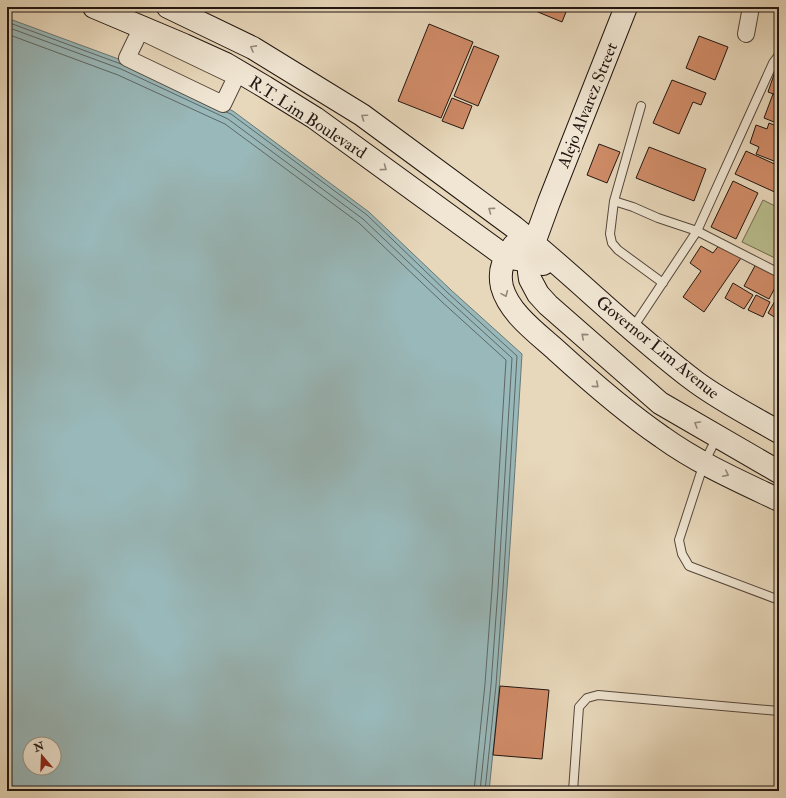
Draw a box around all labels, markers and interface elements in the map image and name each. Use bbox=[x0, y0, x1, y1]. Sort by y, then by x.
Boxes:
street label: Alejo Alvarez Street bbox=[552, 39, 622, 172]
one-way arrow bbox=[250, 46, 257, 53]
street label: R.T. Lim Boulevard bbox=[245, 72, 371, 164]
one-way arrow bbox=[361, 114, 368, 122]
one-way arrow bbox=[380, 163, 387, 171]
one-way arrow bbox=[489, 208, 496, 215]
one-way arrow bbox=[501, 290, 509, 297]
street label: Governor Lim Avenue bbox=[592, 291, 724, 404]
one-way arrow bbox=[581, 333, 589, 340]
one-way arrow bbox=[592, 381, 599, 388]
one-way arrow bbox=[694, 422, 701, 429]
one-way arrow bbox=[722, 469, 730, 477]
north arrow bbox=[22, 736, 62, 776]
text: N bbox=[31, 739, 47, 755]

